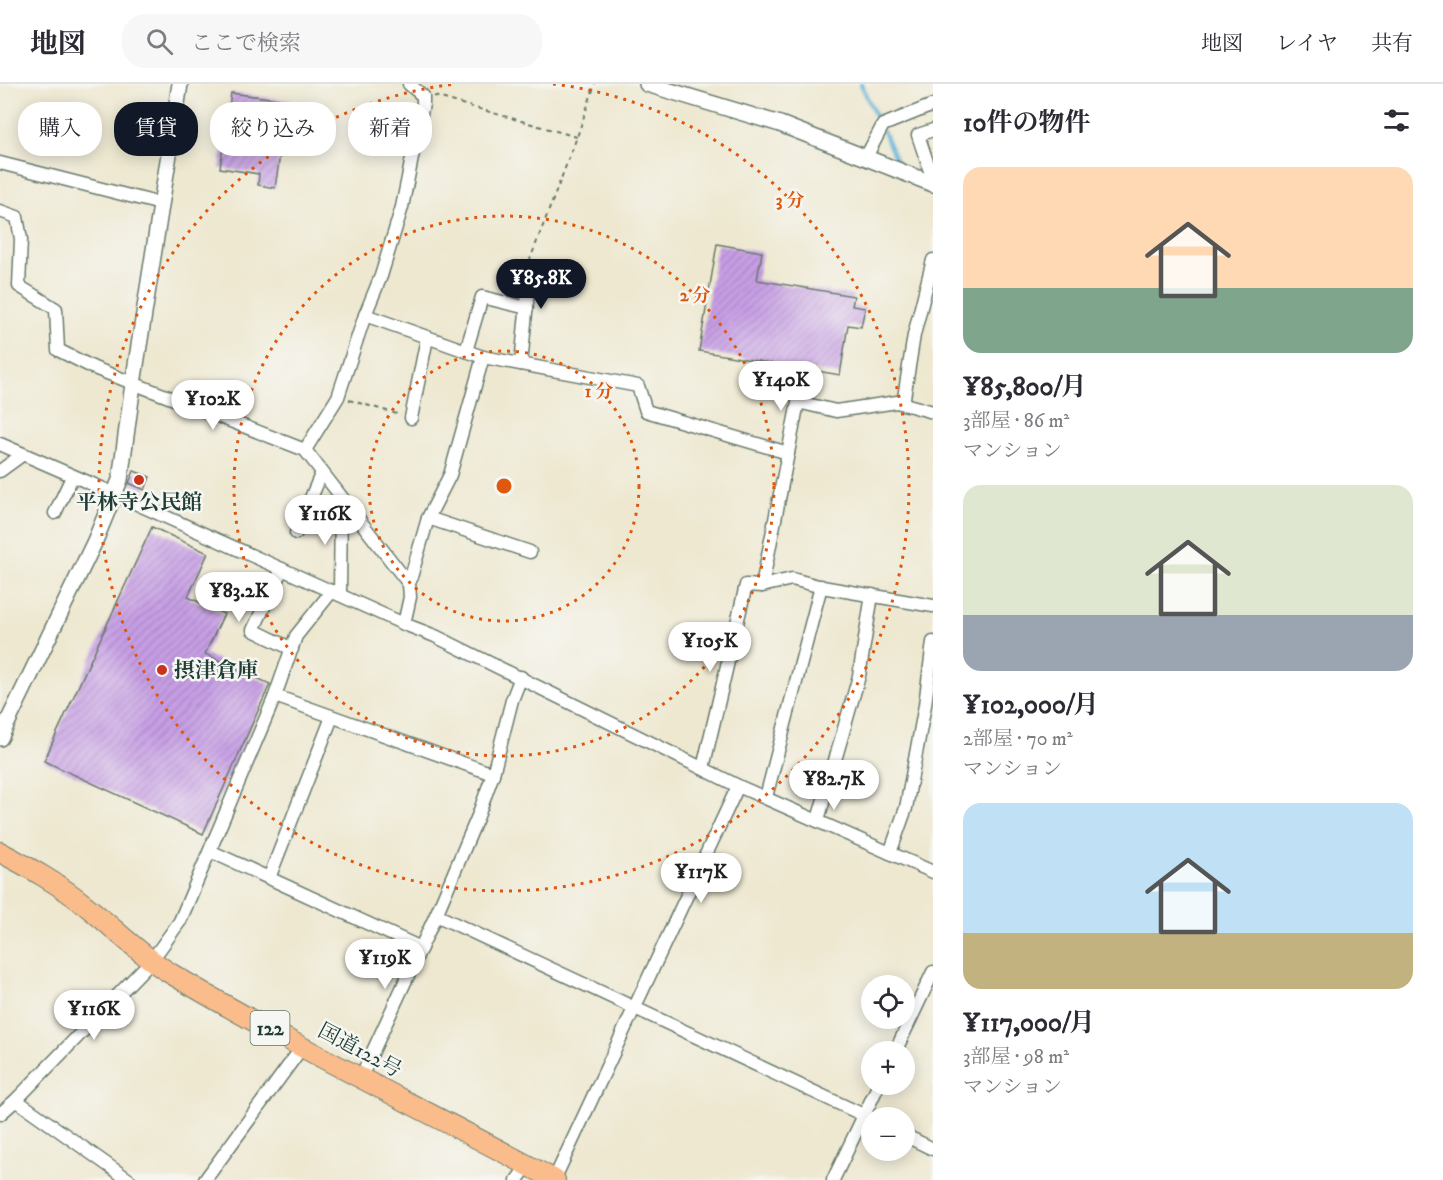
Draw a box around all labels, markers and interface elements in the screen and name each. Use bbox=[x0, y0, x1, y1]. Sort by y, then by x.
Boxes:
search box bbox=[122, 14, 542, 68]
icon: search bbox=[143, 25, 176, 58]
text: 地図 bbox=[30, 27, 86, 62]
text: ここで検索 bbox=[191, 30, 301, 57]
text: 地図 bbox=[1201, 31, 1243, 57]
text: レイヤ bbox=[1276, 31, 1338, 57]
text: 共有 bbox=[1371, 31, 1413, 57]
chip: 購入 bbox=[18, 102, 102, 156]
chip: 賃貸 bbox=[114, 102, 198, 156]
chip: 絞り込み bbox=[210, 102, 336, 156]
chip: 新着 bbox=[348, 102, 432, 156]
icon: filters bbox=[1380, 104, 1413, 137]
text: 10件の物件 bbox=[963, 107, 1090, 140]
text: 3 分 bbox=[776, 190, 804, 212]
icon: home bbox=[1134, 206, 1242, 314]
pin: ¥85.8K bbox=[492, 259, 590, 310]
text: ¥85.8K bbox=[510, 266, 572, 291]
text: 2 分 bbox=[680, 285, 710, 307]
pin: ¥140K bbox=[739, 361, 823, 412]
text: ¥140K bbox=[752, 368, 810, 393]
text: ¥85,800/月 bbox=[963, 371, 1087, 404]
pin: ¥102K bbox=[171, 380, 255, 431]
text: 1 分 bbox=[585, 381, 613, 403]
text: ¥102K bbox=[185, 387, 241, 412]
text: 3部屋 · 86 m² bbox=[963, 409, 1069, 434]
text: マンション bbox=[963, 439, 1062, 464]
marker: 平林寺公民館 bbox=[132, 473, 146, 487]
centre of rings bbox=[494, 476, 514, 496]
place label: 平林寺公民館 bbox=[76, 490, 202, 516]
pin: ¥116K bbox=[283, 495, 367, 546]
text: ¥116K bbox=[299, 502, 351, 527]
icon: home bbox=[1134, 524, 1242, 632]
pin: ¥83.2K bbox=[190, 572, 288, 623]
text: ¥83.2K bbox=[209, 579, 269, 604]
pin: ¥105K bbox=[668, 622, 752, 673]
text: ¥105K bbox=[682, 629, 738, 654]
place label: 摂津倉庫 bbox=[174, 658, 258, 684]
marker: 摂津倉庫 bbox=[155, 663, 169, 677]
text: ¥102,000/月 bbox=[963, 689, 1099, 722]
text: 2部屋 · 70 m² bbox=[963, 727, 1073, 752]
text: マンション bbox=[963, 757, 1062, 782]
pin: ¥82.7K bbox=[785, 760, 883, 811]
text: ¥82.7K bbox=[803, 767, 865, 792]
icon: home bbox=[1134, 842, 1242, 950]
pin: ¥117K bbox=[659, 853, 743, 904]
text: ¥117K bbox=[675, 860, 727, 885]
pin: ¥119K bbox=[343, 939, 427, 990]
text: ¥119K bbox=[359, 946, 411, 971]
map controls bbox=[861, 975, 915, 1161]
button: locate bbox=[861, 975, 915, 1029]
pin: ¥116K bbox=[52, 990, 136, 1041]
text: ¥116K bbox=[68, 997, 120, 1022]
text: ¥117,000/月 bbox=[963, 1007, 1095, 1040]
road number: 122 bbox=[250, 1011, 290, 1045]
street label: 国道122号 bbox=[313, 1018, 406, 1084]
button: + bbox=[861, 1041, 915, 1095]
text: 3部屋 · 98 m² bbox=[963, 1045, 1069, 1070]
text: マンション bbox=[963, 1075, 1062, 1100]
button: − bbox=[861, 1107, 915, 1161]

